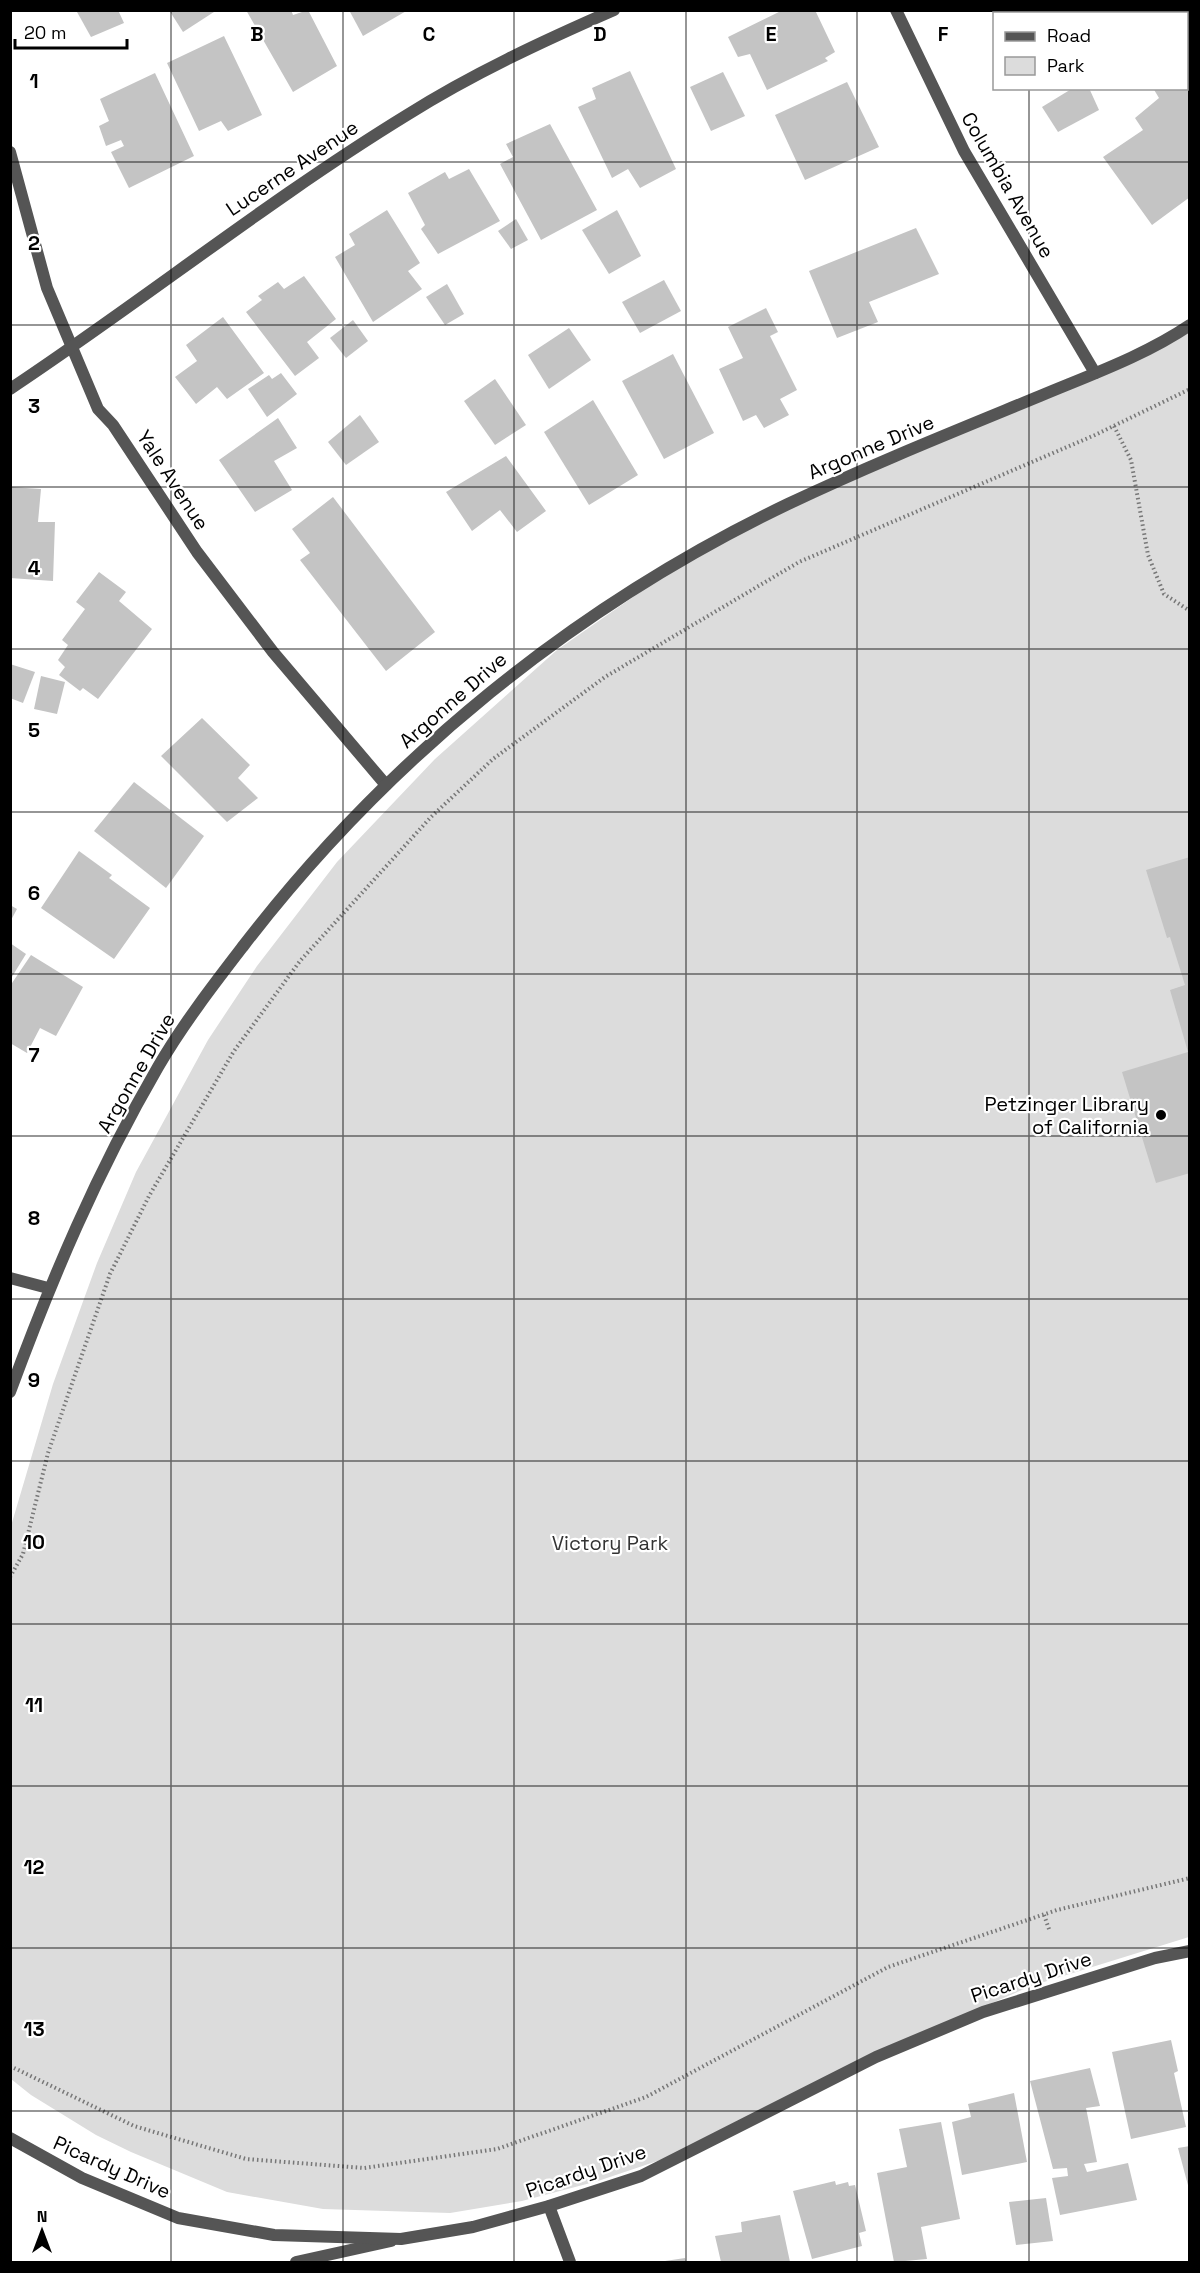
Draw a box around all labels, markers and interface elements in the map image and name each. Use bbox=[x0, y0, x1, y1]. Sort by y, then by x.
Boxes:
scale bar bbox=[15, 12, 128, 50]
legend bbox=[993, 12, 1188, 90]
text: 20 m bbox=[24, 21, 67, 44]
text: B bbox=[250, 21, 264, 47]
text: C bbox=[423, 21, 436, 47]
text: D bbox=[593, 21, 607, 47]
text: E bbox=[765, 21, 777, 47]
text: F bbox=[938, 21, 949, 47]
text: Road bbox=[1047, 24, 1091, 47]
text: Park bbox=[1047, 54, 1085, 77]
text: 1 bbox=[29, 68, 39, 94]
street label: Columbia Avenue bbox=[956, 107, 1060, 263]
street label: Lucerne Avenue bbox=[221, 114, 363, 222]
text: 2 bbox=[28, 230, 40, 256]
text: 3 bbox=[28, 393, 40, 419]
street label: Argonne Drive bbox=[804, 409, 938, 485]
street label: Yale Avenue bbox=[131, 425, 215, 535]
text: 4 bbox=[28, 555, 41, 581]
street label: Argonne Drive bbox=[394, 646, 512, 754]
text: 5 bbox=[28, 717, 40, 743]
text: 6 bbox=[28, 880, 40, 906]
street label: Argonne Drive bbox=[91, 1008, 181, 1138]
text: 7 bbox=[28, 1042, 40, 1068]
place label: Petzinger Library of California bbox=[985, 1091, 1149, 1140]
marker: Petzinger Library of California bbox=[1154, 1108, 1168, 1122]
text: 8 bbox=[28, 1205, 40, 1231]
text: 9 bbox=[28, 1367, 40, 1393]
text: 10 bbox=[23, 1529, 45, 1555]
park label: Victory Park bbox=[552, 1530, 669, 1556]
text: 11 bbox=[25, 1692, 43, 1718]
text: 12 bbox=[24, 1854, 45, 1880]
street label: Picardy Drive bbox=[967, 1945, 1095, 2009]
text: 13 bbox=[23, 2016, 45, 2042]
street label: Picardy Drive bbox=[49, 2130, 175, 2204]
street label: Picardy Drive bbox=[522, 2138, 650, 2204]
north arrow bbox=[12, 2201, 72, 2261]
text: N bbox=[37, 2206, 47, 2227]

